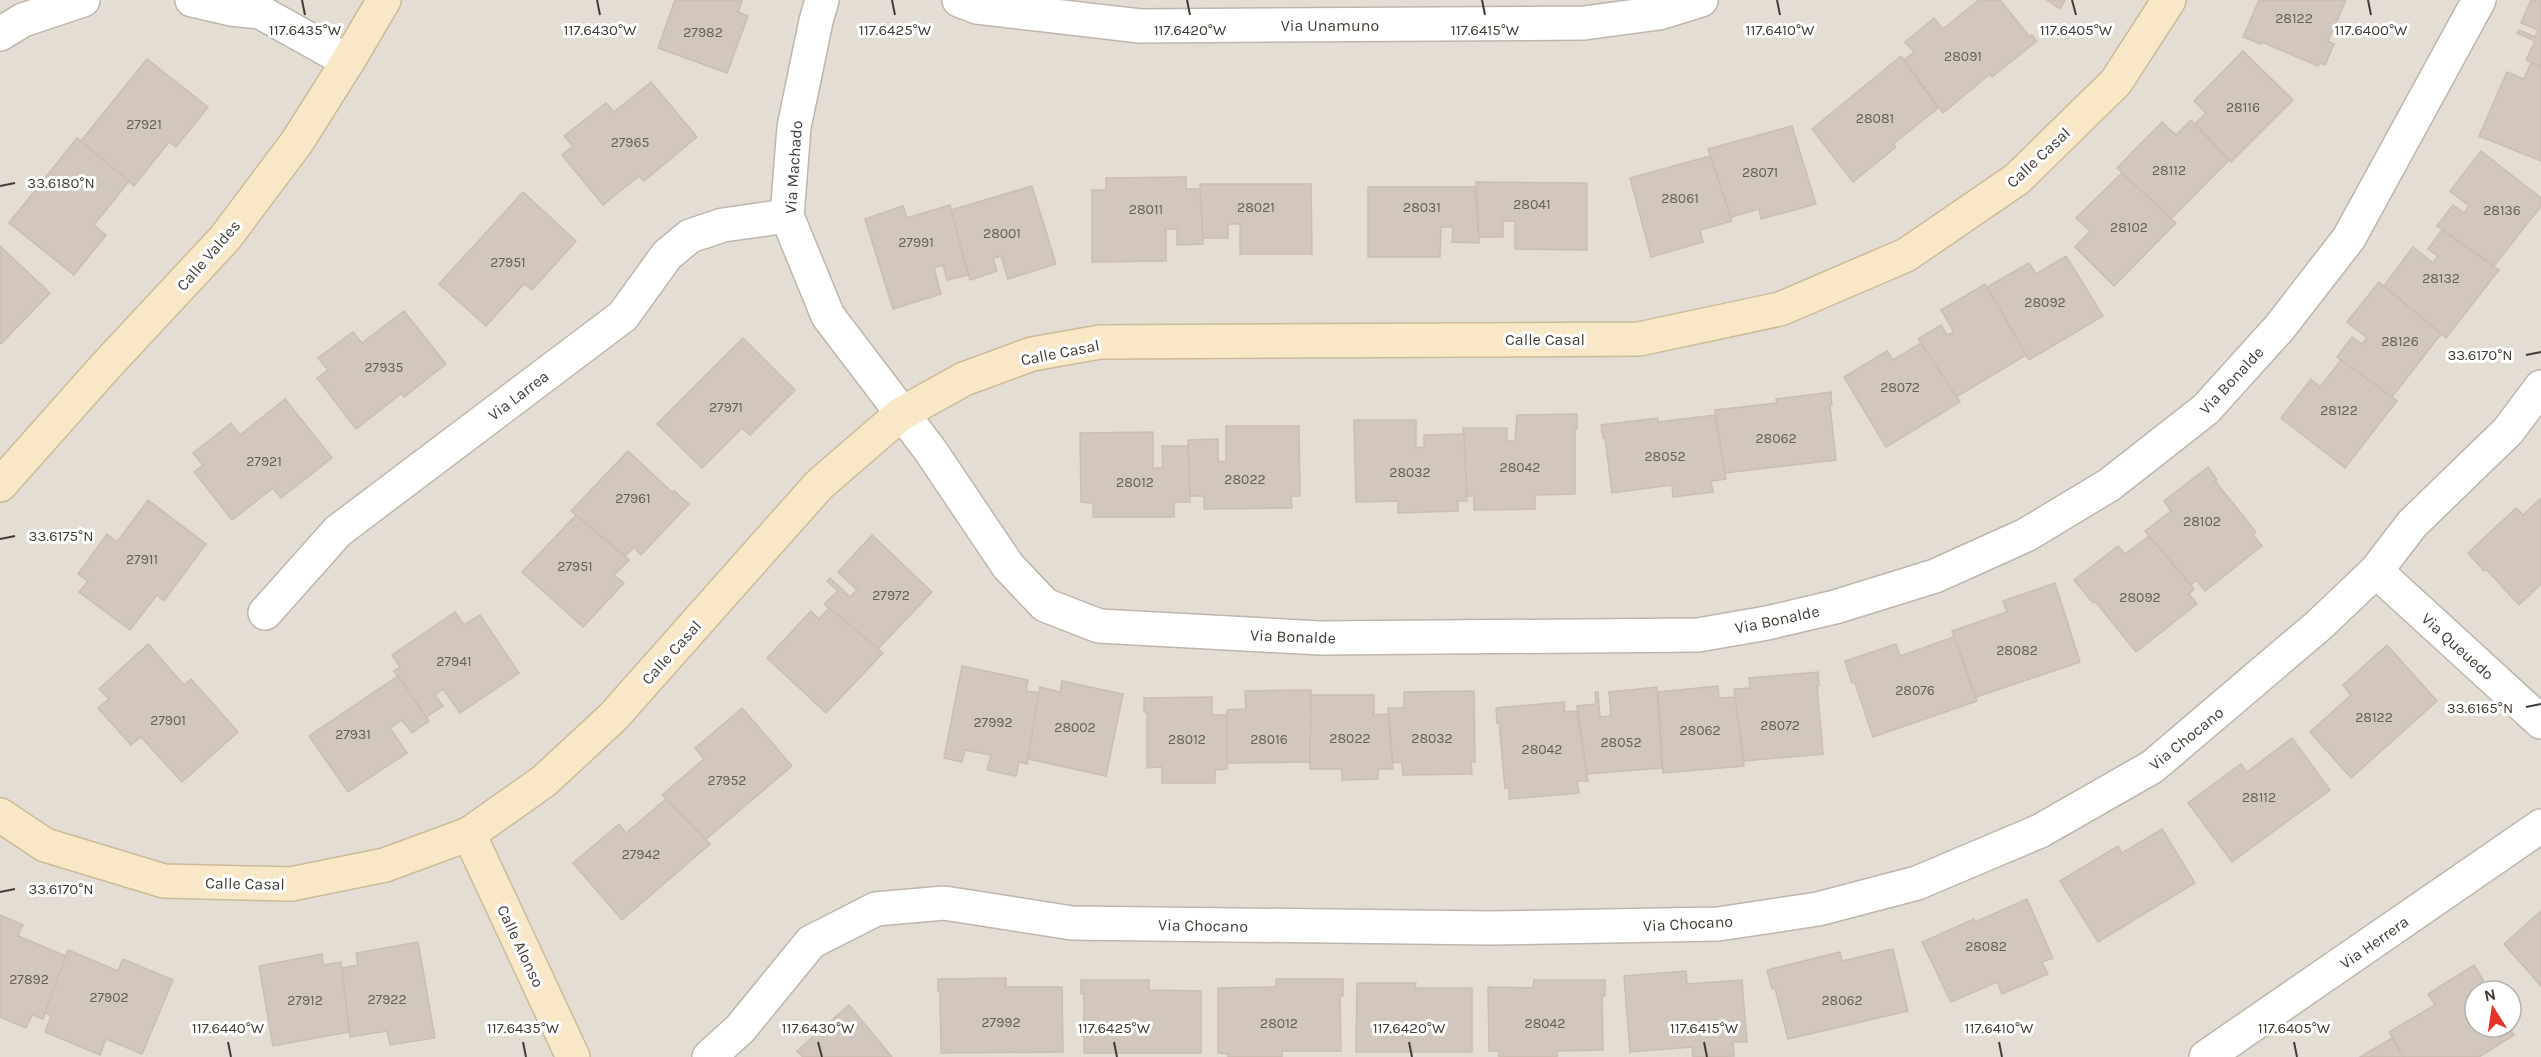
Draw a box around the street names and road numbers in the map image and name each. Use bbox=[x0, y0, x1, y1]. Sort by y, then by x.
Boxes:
street label: Via Unamuno bbox=[1281, 16, 1379, 35]
street label: Via Machado bbox=[781, 120, 806, 214]
street label: Calle Casal bbox=[2003, 123, 2074, 192]
street label: Calle Valdes bbox=[173, 216, 244, 295]
street label: Calle Casal bbox=[1505, 330, 1585, 349]
street label: Calle Casal bbox=[1019, 336, 1101, 369]
street label: Via Bonalde bbox=[2195, 343, 2268, 418]
street label: Via Larrea bbox=[484, 366, 552, 424]
street label: Via Bonalde bbox=[1733, 601, 1821, 638]
street label: Via Queuedo bbox=[2418, 609, 2498, 684]
street label: Calle Casal bbox=[638, 616, 705, 688]
street label: Via Bonalde bbox=[1250, 626, 1336, 647]
street label: Via Chocano bbox=[2145, 703, 2227, 774]
street label: Calle Casal bbox=[205, 873, 285, 894]
street label: Calle Alonso bbox=[493, 902, 548, 990]
street label: Via Chocano bbox=[1643, 912, 1733, 935]
street label: Via Herrera bbox=[2336, 912, 2412, 973]
street label: Via Chocano bbox=[1158, 915, 1248, 936]

